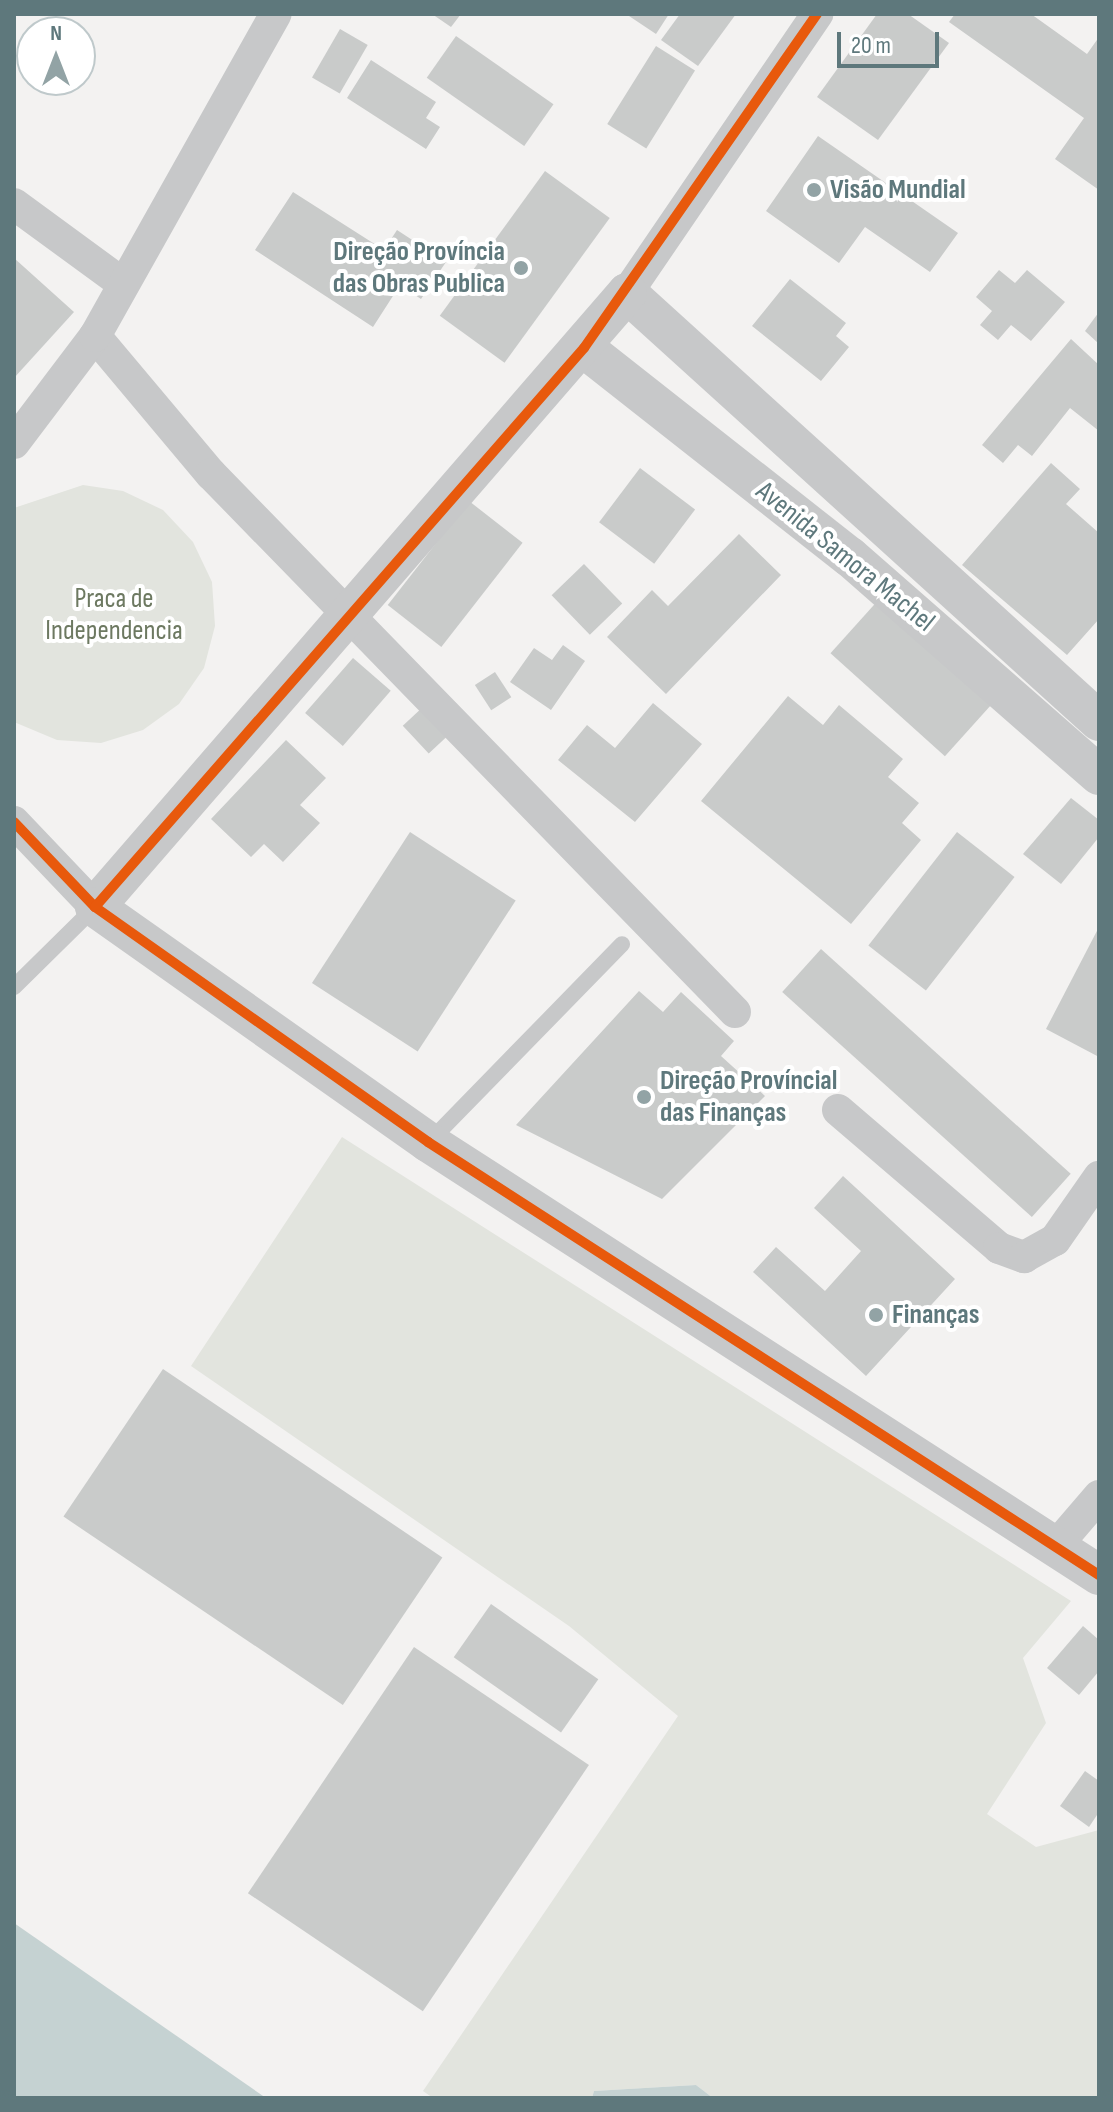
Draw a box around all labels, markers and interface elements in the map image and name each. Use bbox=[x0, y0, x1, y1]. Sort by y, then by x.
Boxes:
north arrow bbox=[16, 16, 96, 96]
scale bar bbox=[841, 16, 943, 66]
text: N bbox=[50, 20, 62, 47]
text: 20 m bbox=[851, 31, 891, 60]
place label: Visão Mundial bbox=[830, 173, 966, 207]
marker: Visão Mundial bbox=[805, 181, 823, 199]
place label: Direção Província das Obras Publica bbox=[333, 235, 505, 301]
marker: Direção Província das Obras Publica bbox=[512, 259, 530, 277]
street label: Avenida Samora Machel bbox=[749, 475, 941, 639]
park label: Praca de Independencia bbox=[45, 582, 183, 648]
place label: Direção Províncial das Finanças bbox=[660, 1064, 837, 1130]
marker: Direção Províncial das Finanças bbox=[635, 1088, 653, 1106]
place label: Finanças bbox=[892, 1298, 980, 1332]
marker: Finanças bbox=[867, 1306, 885, 1324]

